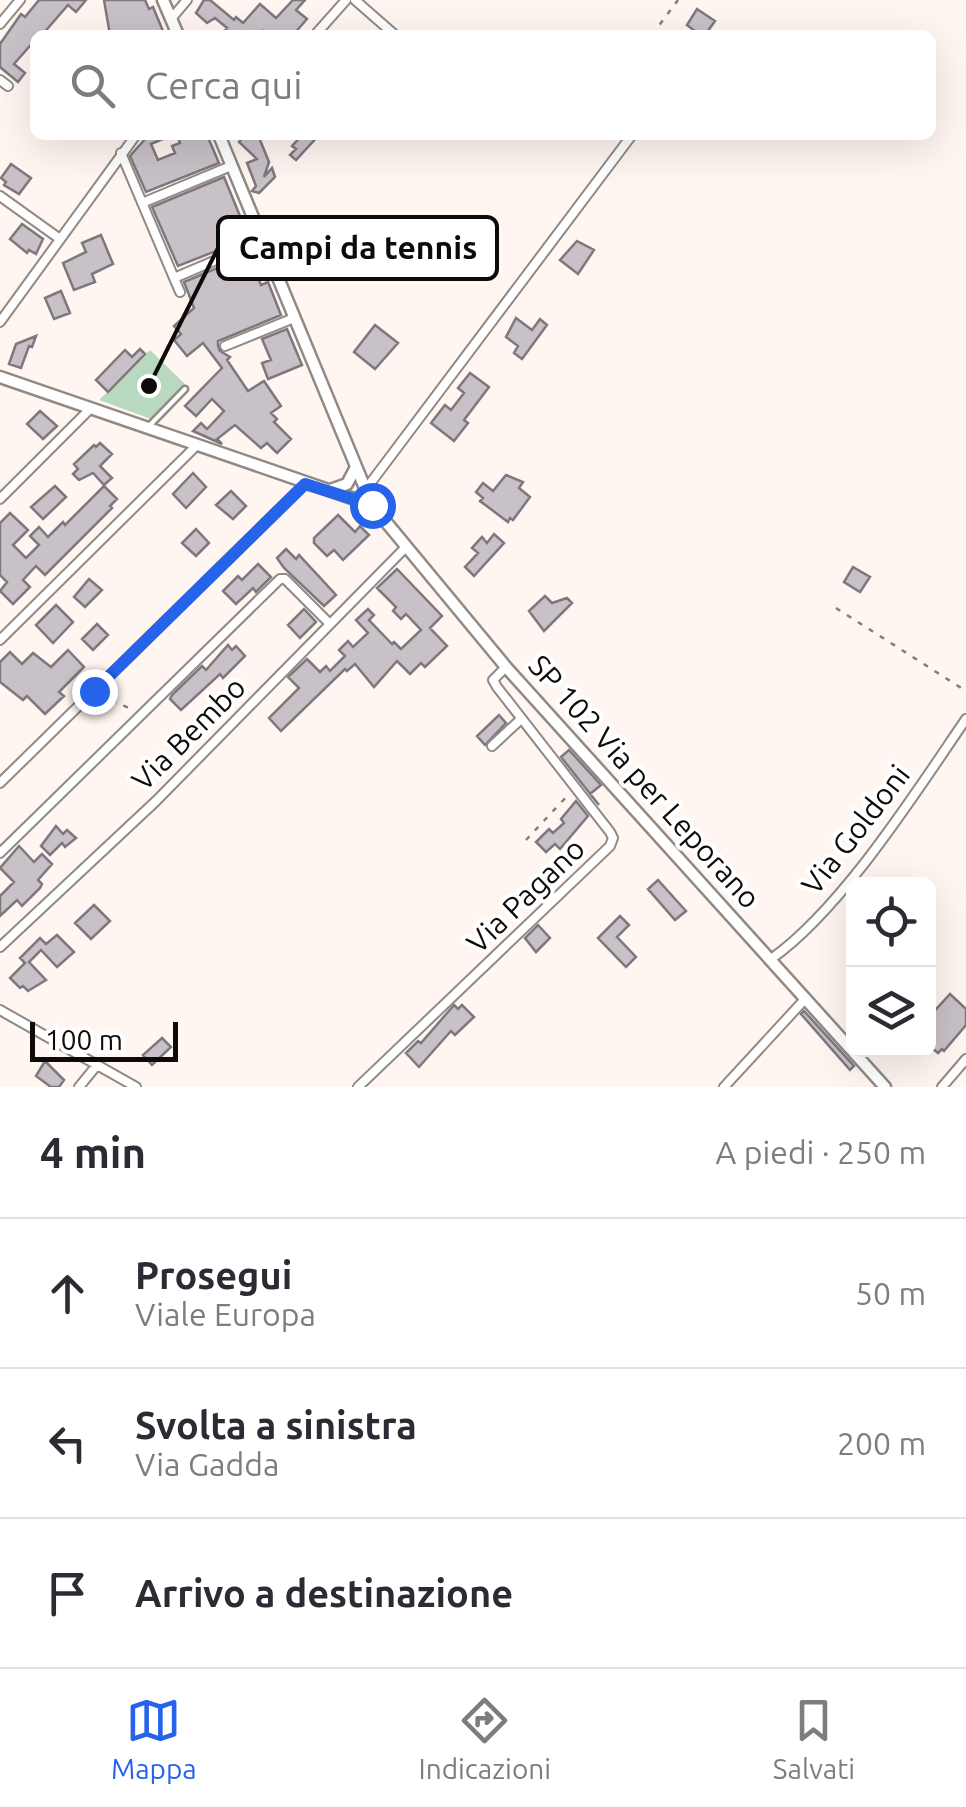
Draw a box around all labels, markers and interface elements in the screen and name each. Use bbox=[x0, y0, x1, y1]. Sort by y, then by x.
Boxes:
search box bbox=[30, 30, 936, 140]
icon: search bbox=[65, 58, 120, 113]
text: Cerca qui bbox=[145, 64, 303, 106]
callout: Campi da tennis bbox=[218, 217, 497, 279]
text: Campi da tennis bbox=[239, 229, 477, 265]
route start bbox=[350, 483, 396, 529]
street label: SP 102 Via per Leporano bbox=[522, 648, 767, 915]
route end bbox=[72, 669, 118, 715]
street label: Via Bembo bbox=[125, 670, 252, 797]
street label: Via Goldoni bbox=[794, 758, 916, 901]
street label: Via Pagano bbox=[460, 831, 591, 960]
map controls bbox=[846, 877, 936, 1057]
button: locate bbox=[846, 877, 936, 967]
button: layers bbox=[846, 967, 936, 1057]
scale bar bbox=[30, 1017, 178, 1062]
text: 100 m bbox=[45, 1024, 123, 1055]
text: 4 min bbox=[40, 1129, 146, 1176]
text: A piedi · 250 m bbox=[716, 1134, 926, 1170]
text: Prosegui bbox=[135, 1254, 292, 1296]
icon: ahead bbox=[40, 1266, 95, 1321]
text: 50 m bbox=[855, 1275, 926, 1311]
text: Viale Europa bbox=[135, 1296, 316, 1332]
text: Svolta a sinistra bbox=[135, 1404, 417, 1446]
icon: left bbox=[40, 1416, 95, 1471]
text: 200 m bbox=[837, 1425, 926, 1461]
text: Via Gadda bbox=[135, 1446, 279, 1482]
icon: arrive bbox=[40, 1566, 95, 1621]
text: Arrivo a destinazione bbox=[135, 1572, 513, 1614]
tab: Mappa bbox=[111, 1693, 197, 1784]
tab: Indicazioni bbox=[419, 1693, 551, 1784]
tab: Salvati bbox=[773, 1693, 855, 1784]

